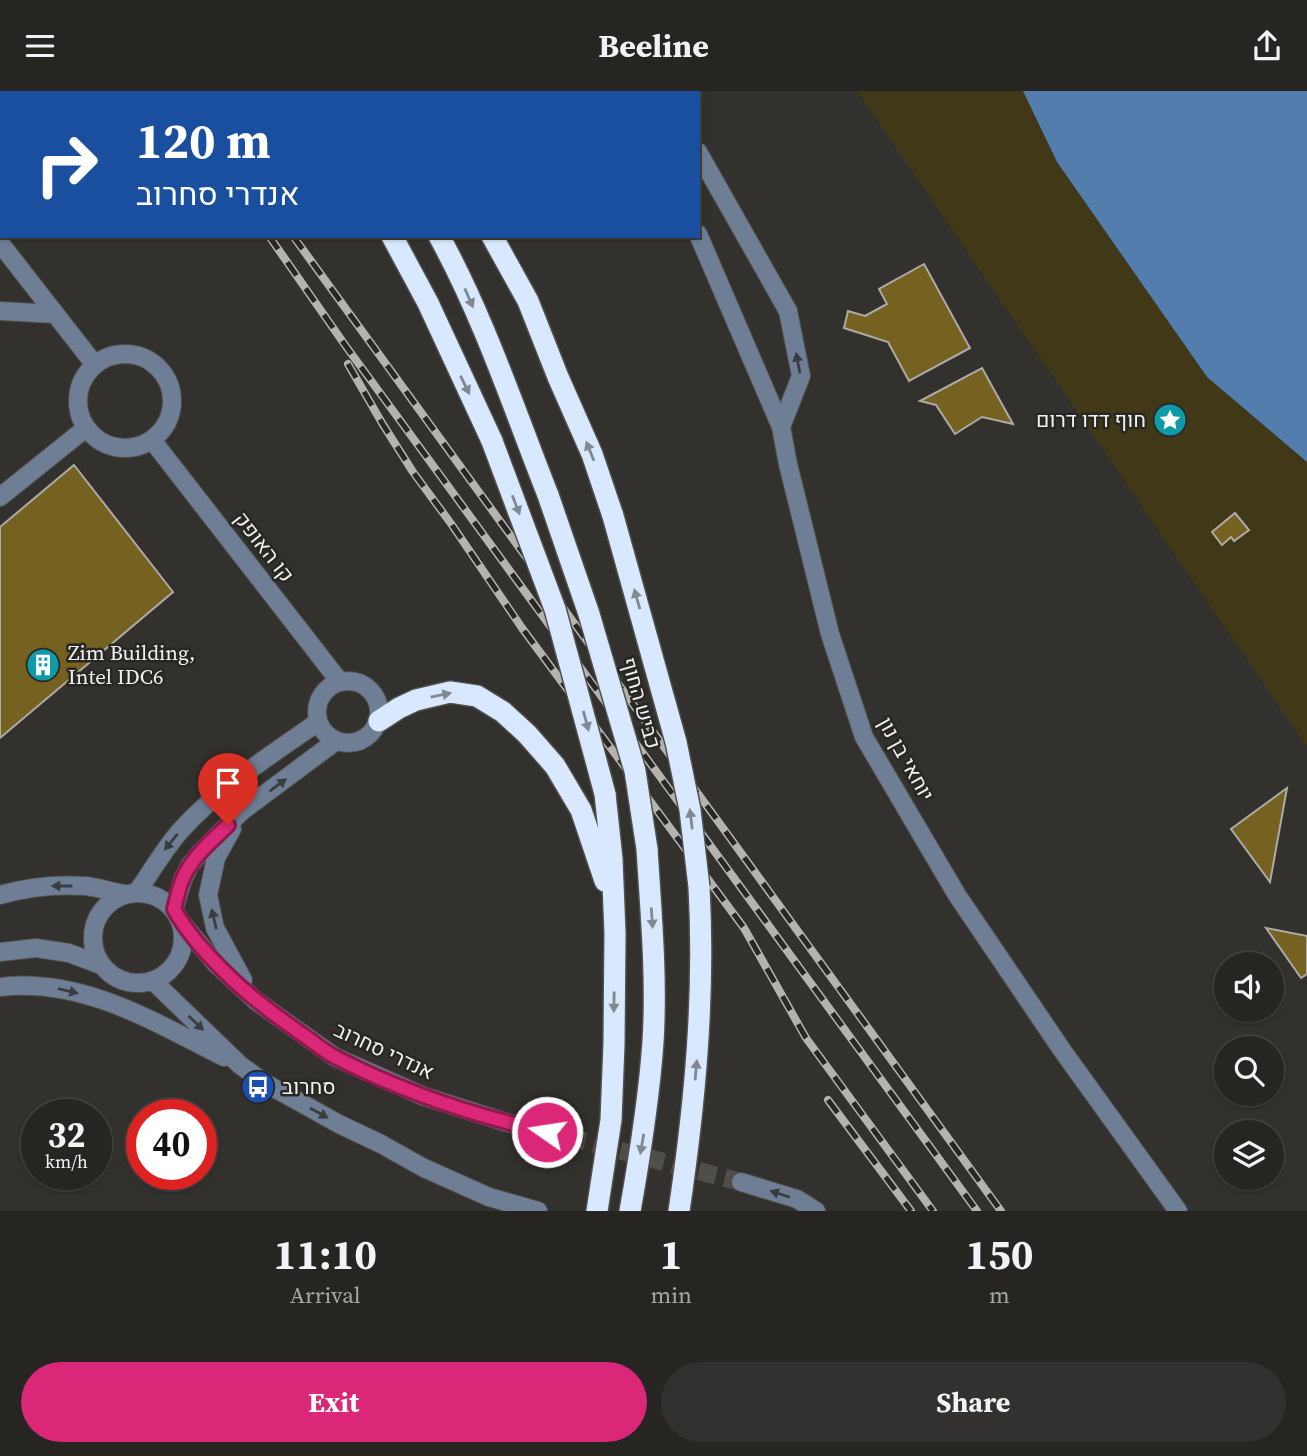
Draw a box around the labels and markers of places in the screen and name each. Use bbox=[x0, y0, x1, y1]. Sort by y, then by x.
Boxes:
place icon: חוף דדו דרום bbox=[1151, 401, 1189, 439]
place label: חוף דדו דרום bbox=[1036, 405, 1146, 434]
place label: Zim Building, Intel IDC6 bbox=[68, 638, 195, 691]
building icon: Zim Building, Intel IDC6 bbox=[24, 646, 62, 684]
pin bbox=[198, 753, 258, 825]
bus stop icon: סחרוב bbox=[239, 1068, 277, 1106]
place label: סחרוב bbox=[282, 1072, 336, 1101]

